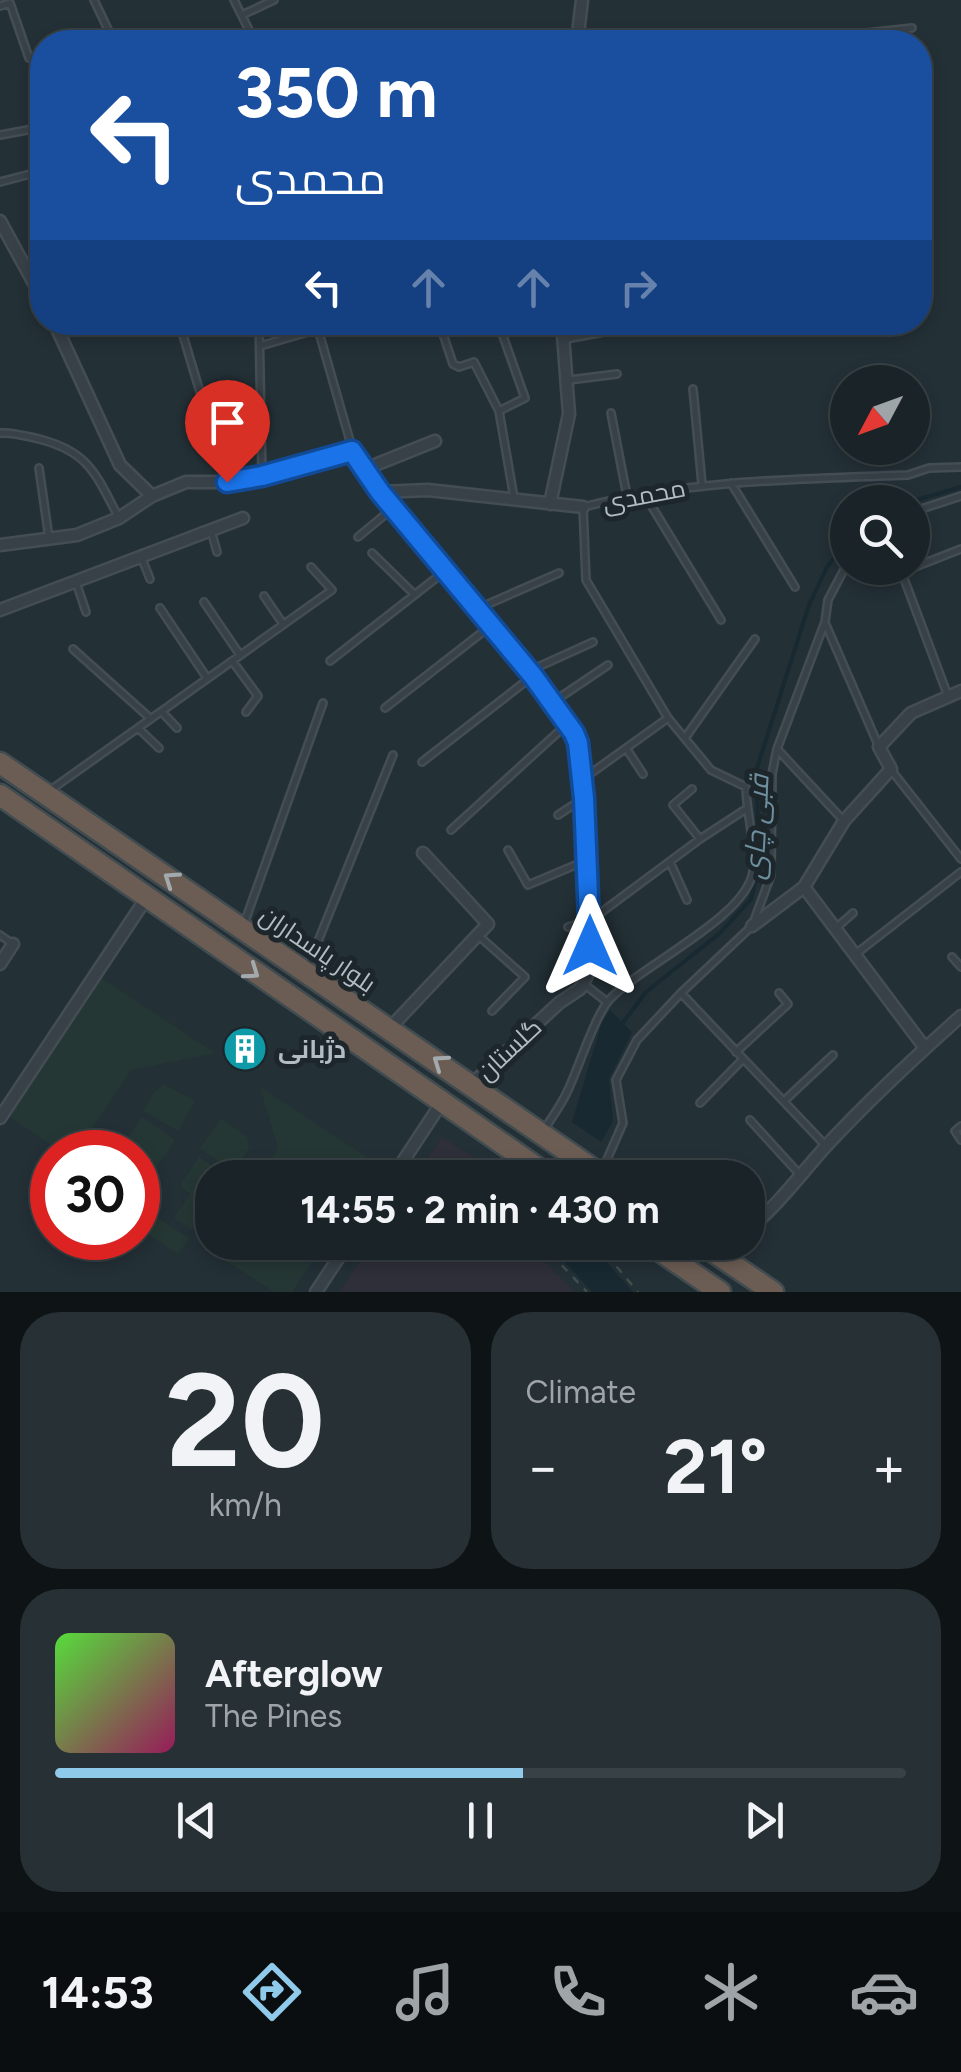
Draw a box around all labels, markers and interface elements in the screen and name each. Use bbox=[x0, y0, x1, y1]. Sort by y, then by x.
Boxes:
text: 350 m bbox=[235, 50, 438, 135]
icon: left bbox=[70, 70, 200, 200]
text: محمدی bbox=[235, 151, 386, 205]
icon: left bbox=[296, 260, 351, 315]
icon: ahead bbox=[401, 260, 456, 315]
icon: ahead bbox=[506, 260, 561, 315]
icon: right bbox=[611, 260, 666, 315]
north arrow bbox=[830, 365, 930, 465]
map controls bbox=[830, 365, 930, 585]
pin bbox=[185, 380, 270, 483]
icon: arrive bbox=[200, 395, 255, 450]
street label: محمدی bbox=[600, 472, 688, 518]
button: search bbox=[830, 485, 930, 585]
water label: قبی چای bbox=[736, 771, 778, 881]
one-way arrow bbox=[164, 873, 183, 891]
position arrow bbox=[538, 894, 642, 998]
street label: بلوار پاسداران bbox=[253, 899, 382, 1000]
one-way arrow bbox=[241, 960, 259, 978]
street label: گلستان bbox=[470, 1012, 548, 1086]
building icon: دژبانی bbox=[222, 1026, 268, 1072]
place label: دژبانی bbox=[278, 1034, 346, 1064]
one-way arrow bbox=[432, 1056, 451, 1074]
speed limit sign: 30 bbox=[30, 1130, 160, 1260]
text: 14:55 · 2 min · 430 m bbox=[300, 1187, 660, 1233]
text: 20 bbox=[165, 1343, 325, 1499]
text: Climate bbox=[526, 1373, 636, 1411]
text: 21° bbox=[664, 1422, 767, 1512]
text: − bbox=[526, 1434, 560, 1500]
text: + bbox=[872, 1434, 906, 1500]
text: km/h bbox=[209, 1486, 282, 1524]
text: Afterglow bbox=[205, 1651, 383, 1697]
text: The Pines bbox=[205, 1697, 342, 1735]
icon: previous bbox=[169, 1793, 224, 1848]
icon: pause bbox=[453, 1793, 508, 1848]
icon: next bbox=[737, 1793, 792, 1848]
icon: directions bbox=[237, 1957, 307, 2027]
icon: music bbox=[390, 1957, 460, 2027]
icon: phone bbox=[543, 1957, 613, 2027]
icon: climate bbox=[696, 1957, 766, 2027]
icon: car bbox=[849, 1957, 919, 2027]
text: 14:53 bbox=[42, 1965, 154, 2019]

